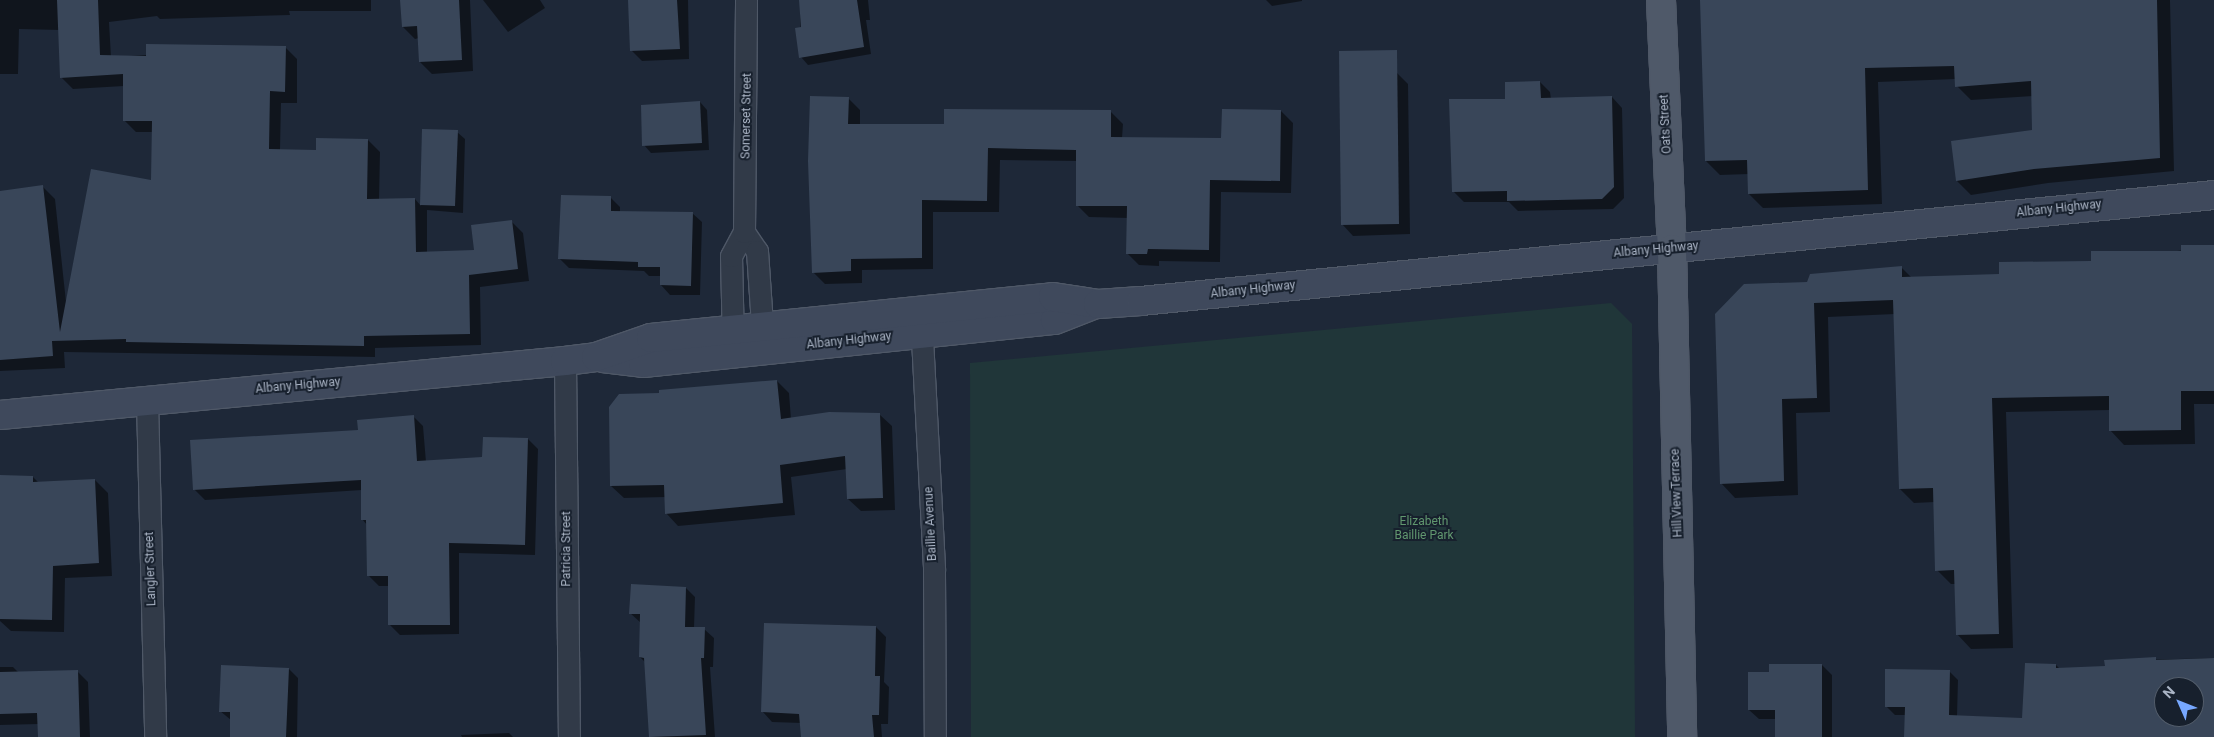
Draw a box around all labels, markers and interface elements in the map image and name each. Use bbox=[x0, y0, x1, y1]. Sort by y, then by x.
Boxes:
street label: Somerset Street bbox=[739, 73, 755, 159]
street label: Oats Street bbox=[1657, 94, 1675, 154]
street label: Albany Highway bbox=[2016, 197, 2102, 221]
street label: Albany Highway bbox=[1613, 239, 1699, 261]
street label: Albany Highway bbox=[1210, 278, 1296, 302]
street label: Albany Highway bbox=[806, 329, 892, 353]
street label: Albany Highway bbox=[255, 375, 341, 397]
street label: Hill View Terrace bbox=[1668, 448, 1686, 538]
street label: Baillie Avenue bbox=[922, 487, 940, 561]
street label: Patricia Street bbox=[560, 511, 574, 587]
park label: Elizabeth Baillie Park bbox=[1394, 515, 1454, 543]
street label: Langler Street bbox=[143, 532, 159, 606]
north arrow bbox=[2154, 677, 2204, 727]
text: N bbox=[2160, 683, 2178, 701]

